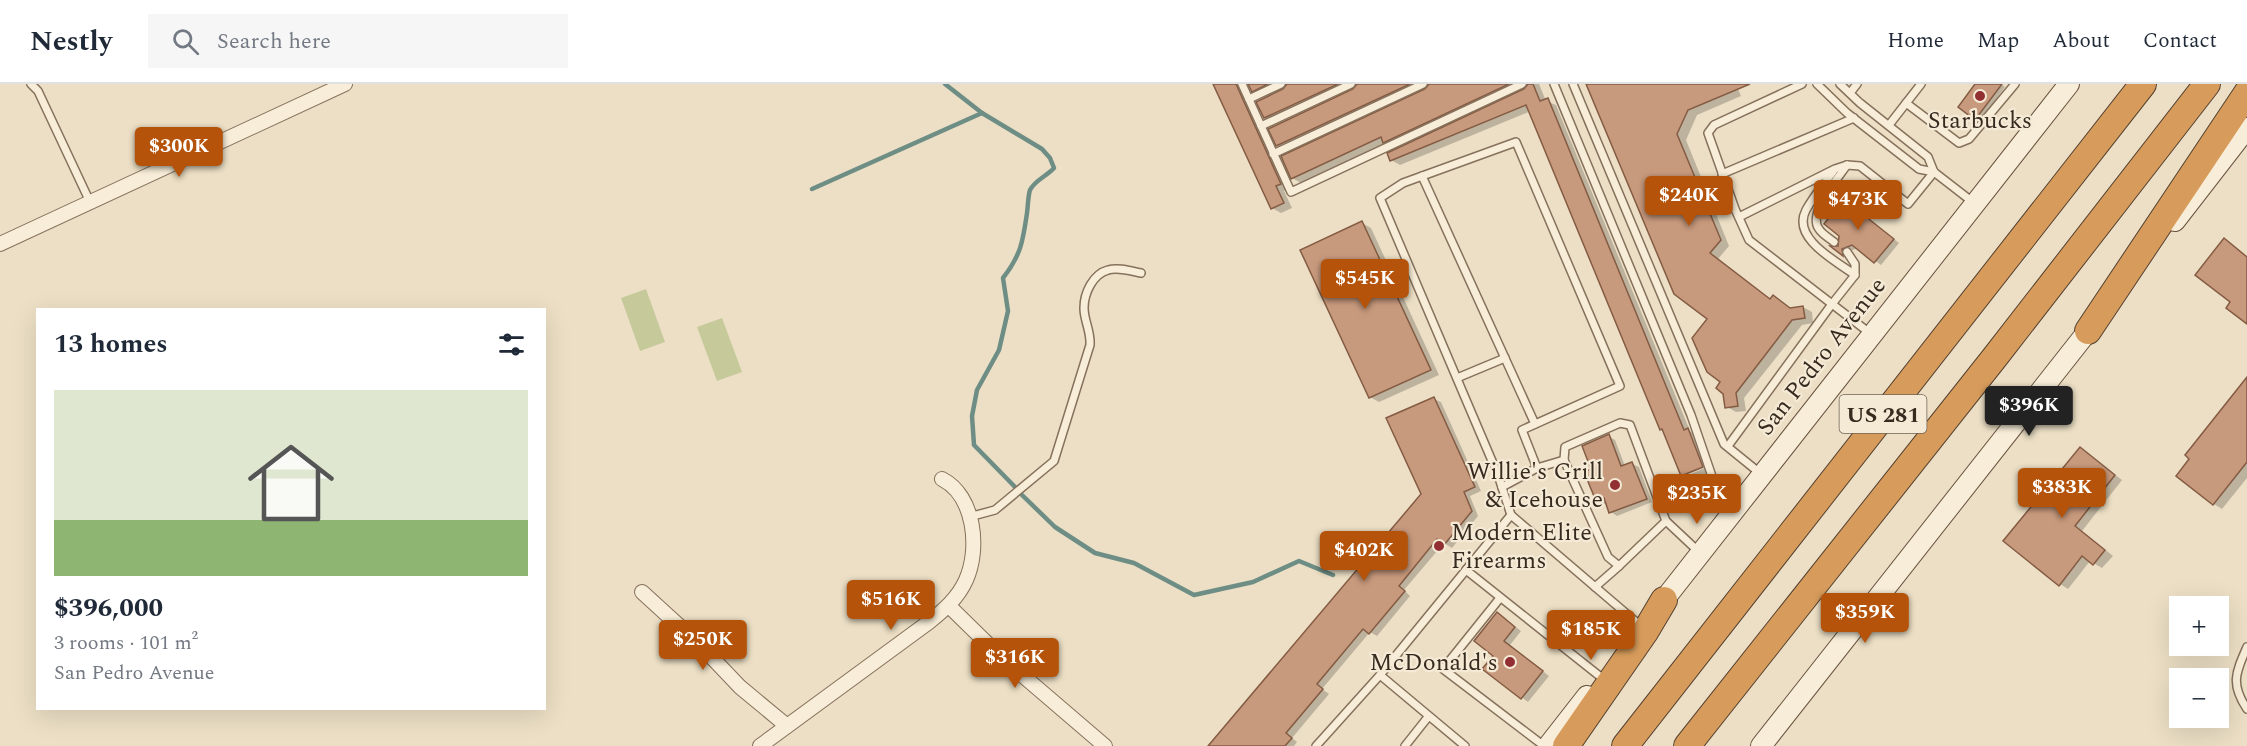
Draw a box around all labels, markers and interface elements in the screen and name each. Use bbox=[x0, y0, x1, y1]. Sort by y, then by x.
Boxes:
search box bbox=[148, 14, 568, 68]
text: Nestly bbox=[30, 20, 112, 63]
icon: search bbox=[169, 25, 202, 58]
text: Search here bbox=[217, 25, 331, 58]
text: Home bbox=[1887, 25, 1944, 57]
text: Map bbox=[1977, 25, 2019, 57]
text: About bbox=[2052, 25, 2110, 57]
text: Contact bbox=[2143, 25, 2217, 57]
marker: Starbucks bbox=[1973, 89, 1987, 103]
place label: Starbucks bbox=[1928, 103, 2032, 139]
pin: $300K bbox=[137, 127, 221, 178]
text: $300K bbox=[149, 131, 209, 161]
pin: $240K bbox=[1647, 176, 1731, 227]
text: $240K bbox=[1659, 180, 1719, 210]
pin: $473K bbox=[1816, 180, 1900, 231]
text: $473K bbox=[1828, 184, 1888, 214]
pin: $545K bbox=[1323, 259, 1407, 310]
text: $545K bbox=[1335, 263, 1395, 293]
street label: San Pedro Avenue bbox=[1748, 270, 1895, 444]
text: 13 homes bbox=[54, 324, 168, 364]
icon: filters bbox=[495, 328, 528, 361]
pin: $396K bbox=[1987, 386, 2071, 437]
text: $396K bbox=[1999, 390, 2059, 420]
road number: US 281 bbox=[1840, 395, 1926, 433]
icon: home bbox=[237, 429, 345, 537]
place label: Willie's Grill & Icehouse bbox=[1467, 454, 1603, 518]
pin: $383K bbox=[2020, 468, 2104, 519]
text: $383K bbox=[2032, 472, 2092, 502]
pin: $235K bbox=[1655, 474, 1739, 525]
marker: Willie's Grill & Icehouse bbox=[1608, 478, 1622, 492]
text: $235K bbox=[1667, 478, 1727, 508]
place label: Modern Elite Firearms bbox=[1451, 515, 1592, 579]
pin: $402K bbox=[1322, 531, 1406, 582]
text: $402K bbox=[1334, 535, 1394, 565]
marker: Modern Elite Firearms bbox=[1432, 539, 1446, 553]
pin: $516K bbox=[849, 580, 933, 631]
text: $516K bbox=[861, 584, 921, 614]
text: $396,000 bbox=[54, 588, 163, 628]
pin: $359K bbox=[1823, 593, 1907, 644]
map controls bbox=[2169, 596, 2229, 728]
button: + bbox=[2169, 596, 2229, 656]
text: $359K bbox=[1835, 597, 1895, 627]
pin: $185K bbox=[1549, 610, 1633, 661]
text: $185K bbox=[1561, 614, 1621, 644]
pin: $250K bbox=[661, 620, 745, 671]
text: $250K bbox=[673, 624, 733, 654]
text: 3 rooms · 101 m² bbox=[54, 628, 198, 658]
pin: $316K bbox=[973, 638, 1057, 689]
text: $316K bbox=[985, 642, 1045, 672]
place label: McDonald's bbox=[1370, 645, 1498, 681]
marker: McDonald's bbox=[1503, 655, 1517, 669]
text: San Pedro Avenue bbox=[54, 658, 214, 688]
button: − bbox=[2169, 668, 2229, 728]

